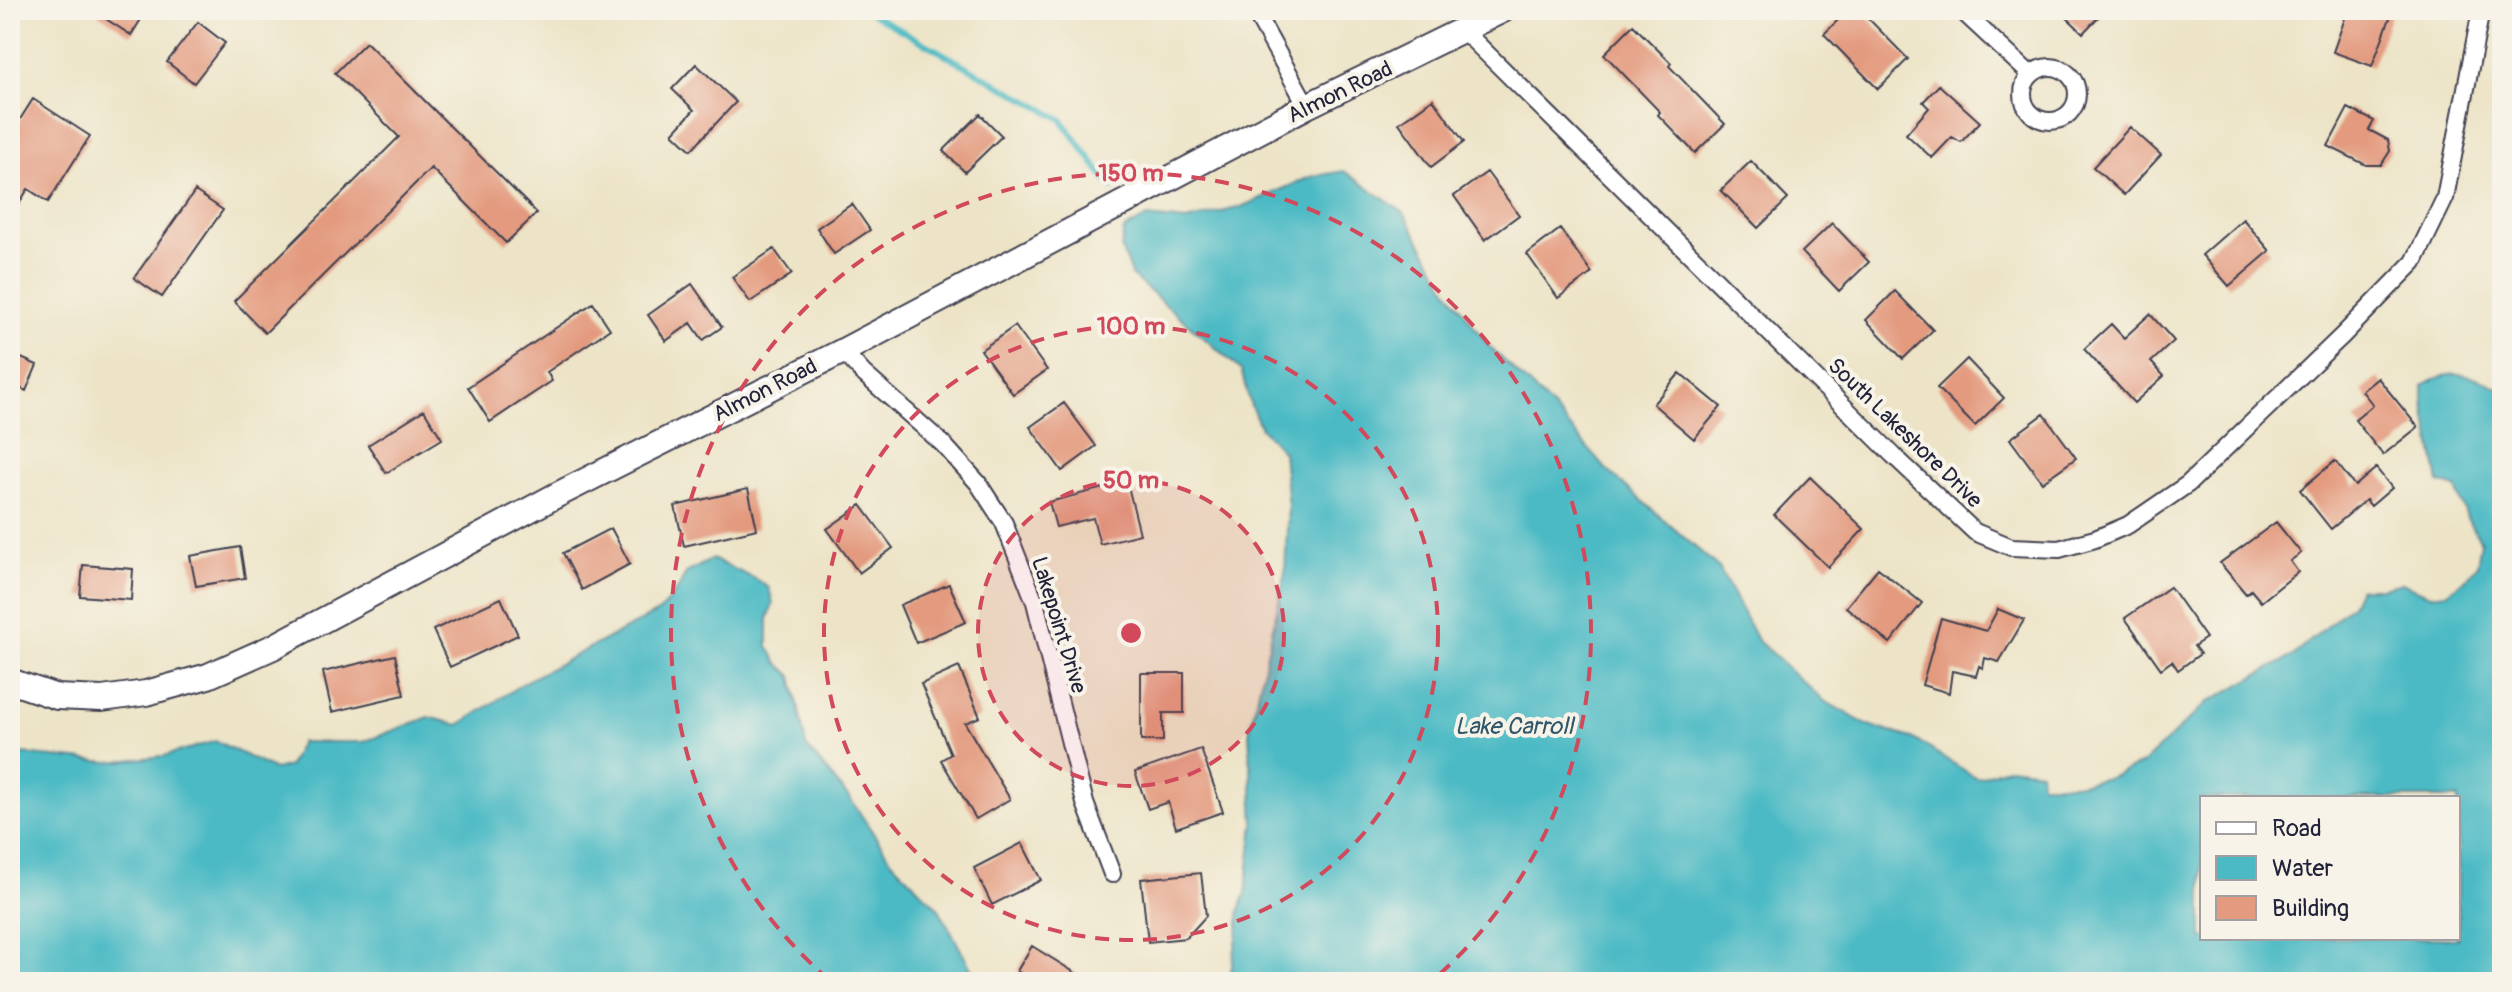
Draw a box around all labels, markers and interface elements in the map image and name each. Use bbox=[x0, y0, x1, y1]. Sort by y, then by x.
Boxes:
street label: Almon Road bbox=[1283, 55, 1397, 129]
text: 150 m bbox=[1098, 159, 1164, 188]
text: 100 m bbox=[1097, 312, 1165, 341]
street label: Almon Road bbox=[708, 352, 822, 428]
street label: South Lakeshore Drive bbox=[1822, 352, 1988, 514]
text: 50 m bbox=[1103, 466, 1159, 495]
street label: Lakepoint Drive bbox=[1025, 553, 1093, 697]
centre of rings bbox=[1117, 619, 1145, 647]
water label: Lake Carroll bbox=[1455, 712, 1576, 741]
legend bbox=[2200, 796, 2460, 940]
text: Road bbox=[2272, 814, 2322, 843]
text: Water bbox=[2272, 854, 2333, 883]
text: Building bbox=[2272, 894, 2349, 923]

